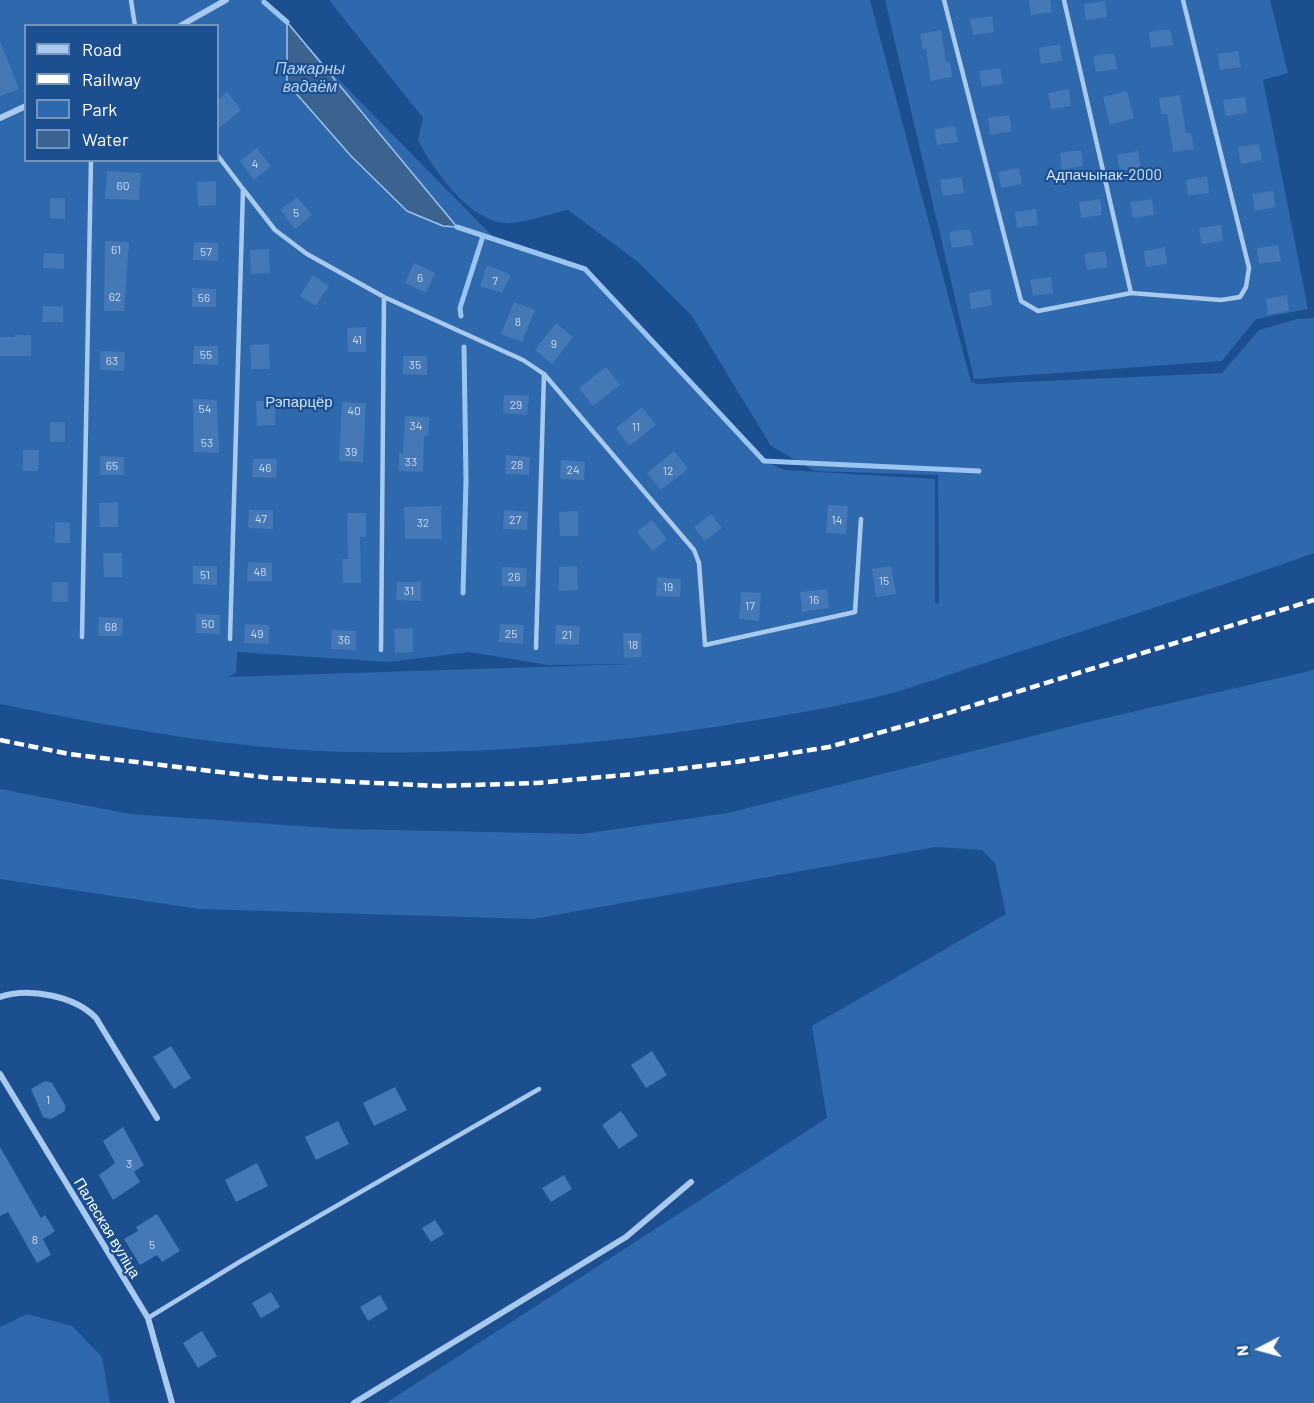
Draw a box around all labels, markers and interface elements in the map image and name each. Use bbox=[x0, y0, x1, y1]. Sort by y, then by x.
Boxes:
legend bbox=[24, 24, 219, 162]
text: Road bbox=[82, 38, 122, 60]
water label: Пажарны вадаём bbox=[275, 59, 345, 97]
text: Railway bbox=[82, 68, 141, 90]
text: Park bbox=[82, 98, 117, 120]
text: Water bbox=[82, 128, 129, 150]
house number: 4 bbox=[252, 157, 258, 171]
park label: Адпачынак-2000 bbox=[1046, 166, 1162, 184]
house number: 60 bbox=[117, 179, 129, 193]
house number: 5 bbox=[293, 206, 299, 220]
house number: 61 bbox=[111, 243, 121, 257]
house number: 57 bbox=[200, 245, 212, 259]
house number: 6 bbox=[417, 271, 423, 285]
house number: 7 bbox=[492, 274, 498, 288]
house number: 62 bbox=[109, 290, 121, 304]
house number: 56 bbox=[198, 291, 210, 305]
house number: 8 bbox=[515, 315, 521, 329]
house number: 41 bbox=[352, 333, 362, 347]
house number: 9 bbox=[551, 337, 557, 351]
house number: 55 bbox=[200, 348, 212, 362]
house number: 63 bbox=[106, 354, 118, 368]
house number: 35 bbox=[409, 358, 421, 372]
park label: Рэпарцёр bbox=[265, 393, 333, 411]
house number: 29 bbox=[510, 398, 522, 412]
house number: 54 bbox=[199, 402, 211, 416]
house number: 40 bbox=[347, 404, 361, 418]
house number: 34 bbox=[410, 419, 422, 433]
house number: 11 bbox=[632, 420, 640, 434]
house number: 53 bbox=[201, 436, 213, 450]
house number: 39 bbox=[345, 445, 357, 459]
house number: 33 bbox=[405, 455, 417, 469]
house number: 28 bbox=[511, 458, 523, 472]
house number: 65 bbox=[106, 459, 118, 473]
house number: 46 bbox=[259, 461, 271, 475]
house number: 24 bbox=[566, 463, 580, 477]
house number: 12 bbox=[663, 464, 673, 478]
house number: 47 bbox=[255, 512, 267, 526]
house number: 27 bbox=[509, 513, 521, 527]
house number: 14 bbox=[832, 513, 842, 527]
house number: 32 bbox=[417, 516, 429, 530]
house number: 48 bbox=[254, 565, 266, 579]
house number: 51 bbox=[200, 568, 210, 582]
house number: 26 bbox=[508, 570, 520, 584]
house number: 15 bbox=[879, 574, 889, 588]
house number: 19 bbox=[663, 580, 673, 594]
house number: 31 bbox=[404, 584, 414, 598]
house number: 16 bbox=[809, 593, 819, 607]
house number: 17 bbox=[745, 599, 755, 613]
house number: 50 bbox=[202, 617, 214, 631]
house number: 68 bbox=[105, 620, 117, 634]
house number: 49 bbox=[251, 627, 263, 641]
house number: 25 bbox=[505, 627, 517, 641]
house number: 21 bbox=[562, 628, 572, 642]
house number: 36 bbox=[338, 633, 350, 647]
house number: 18 bbox=[628, 638, 638, 652]
house number: 1 bbox=[46, 1093, 50, 1107]
house number: 3 bbox=[126, 1157, 132, 1171]
street label: Палеская вуліца bbox=[70, 1175, 144, 1281]
house number: 8 bbox=[32, 1233, 38, 1247]
house number: 5 bbox=[149, 1238, 155, 1252]
north arrow bbox=[1230, 1319, 1290, 1379]
text: N bbox=[1232, 1345, 1252, 1357]

